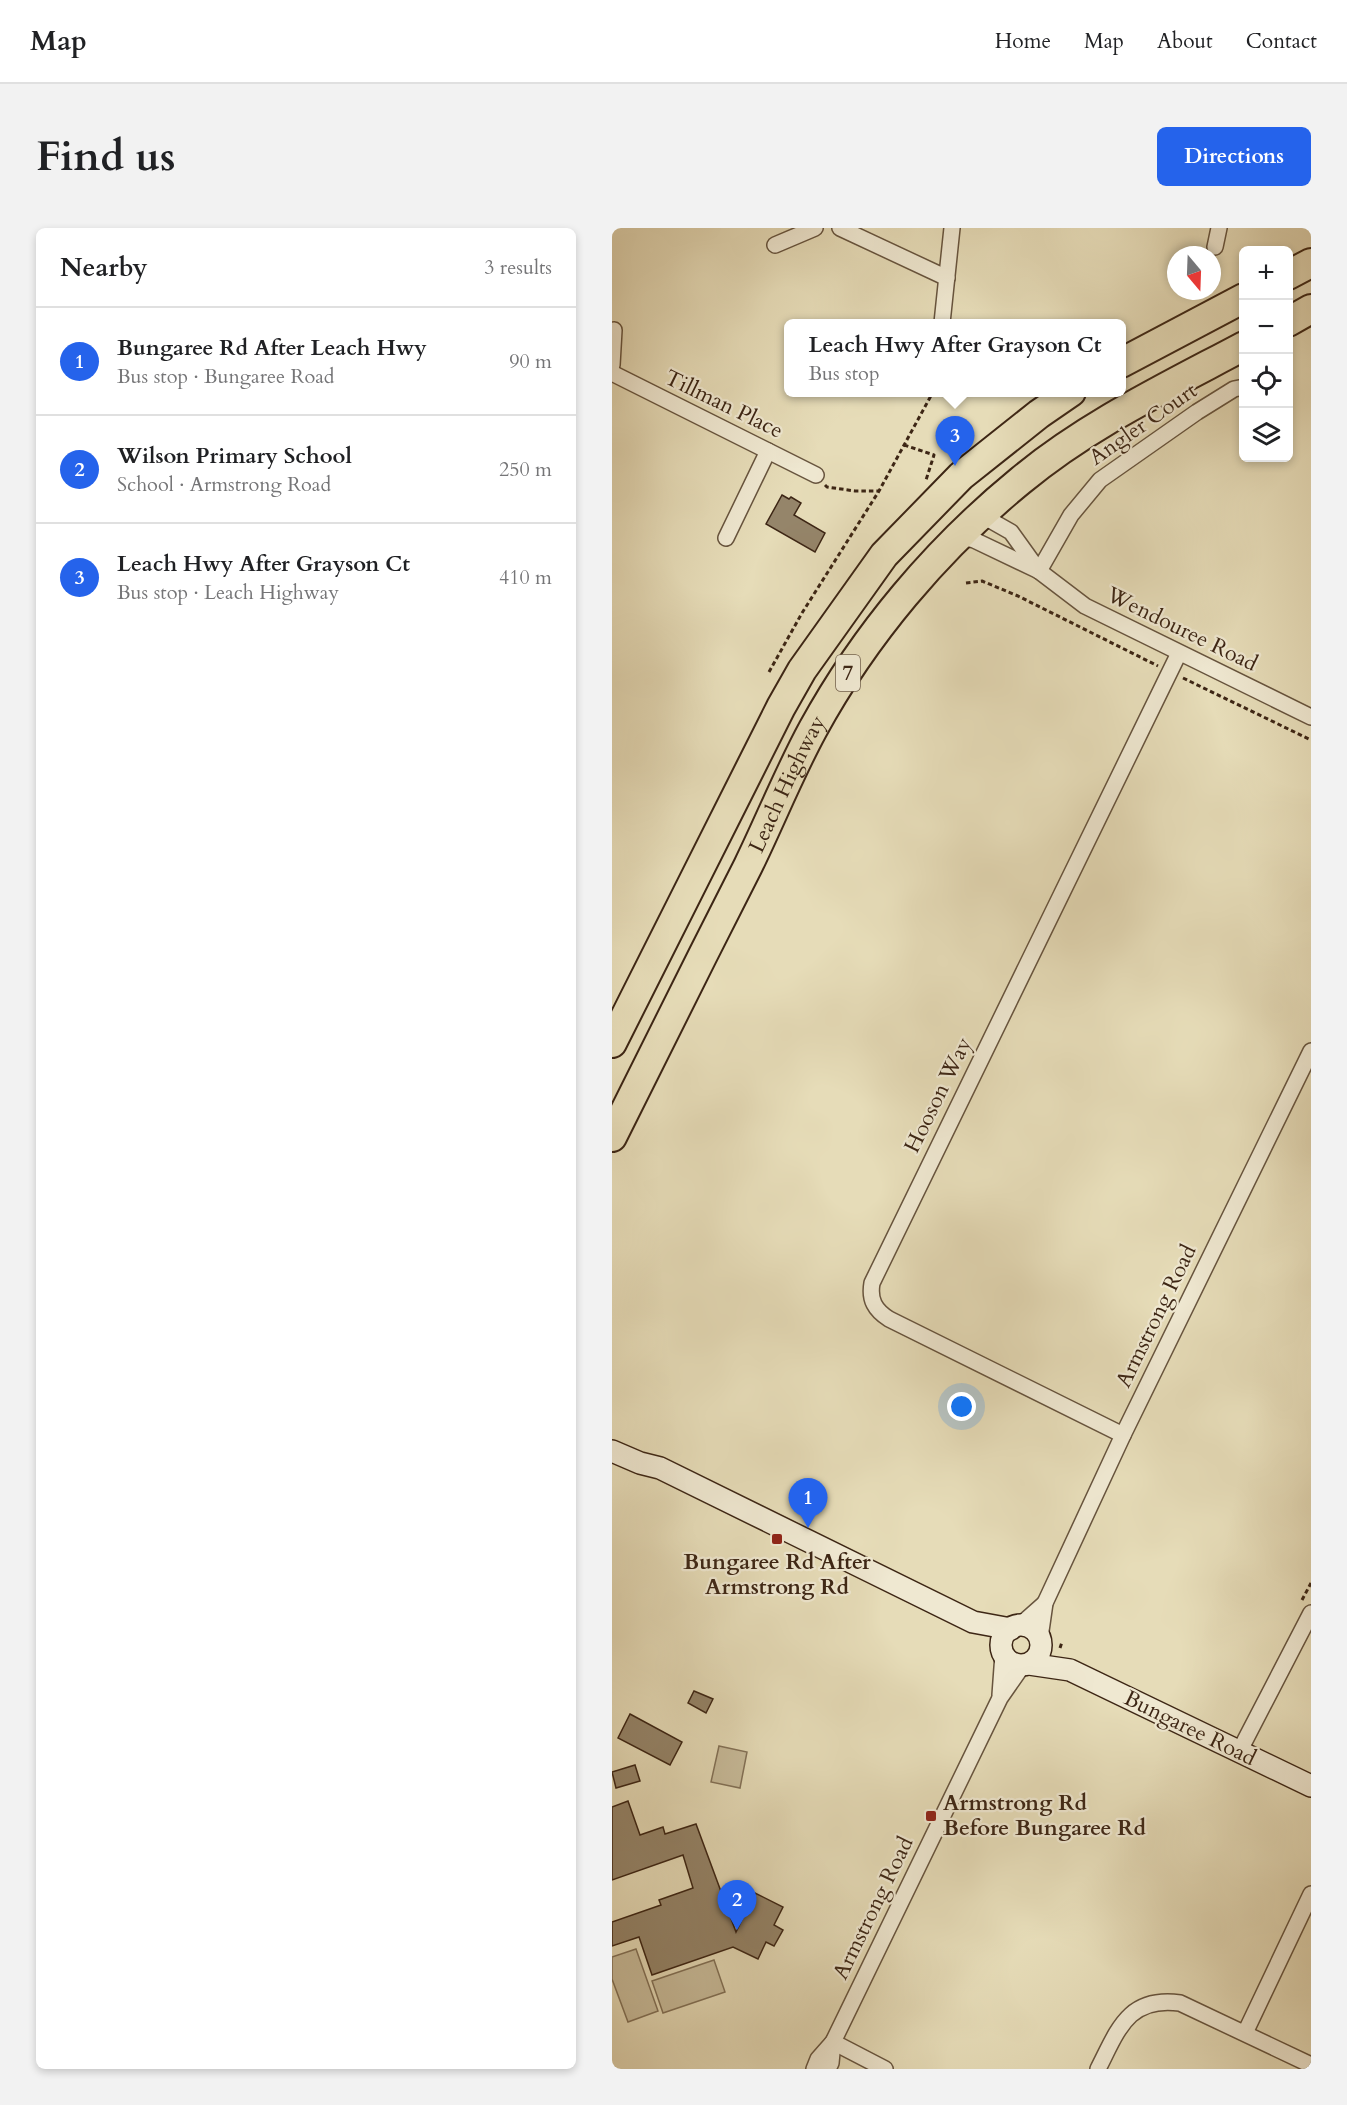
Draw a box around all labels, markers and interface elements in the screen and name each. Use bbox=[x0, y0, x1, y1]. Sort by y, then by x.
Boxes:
text: Map bbox=[30, 22, 87, 60]
text: Home bbox=[995, 27, 1051, 56]
text: Map bbox=[1084, 27, 1124, 56]
text: About bbox=[1157, 27, 1213, 56]
text: Contact bbox=[1246, 27, 1317, 56]
button: Directions bbox=[1157, 127, 1311, 186]
text: Find us bbox=[36, 128, 176, 185]
north arrow bbox=[1167, 246, 1221, 300]
map controls bbox=[1239, 246, 1293, 462]
button: + bbox=[1239, 246, 1293, 300]
text: Nearby bbox=[60, 250, 148, 285]
text: 3 results bbox=[484, 254, 552, 281]
button: − bbox=[1239, 300, 1293, 354]
popup bbox=[784, 319, 1126, 397]
text: Leach Hwy After Grayson Ct bbox=[808, 330, 1102, 360]
text: Bungaree Rd After Leach Hwy bbox=[117, 333, 427, 363]
text: 1 bbox=[74, 348, 85, 375]
text: 90 m bbox=[509, 348, 552, 375]
button: locate bbox=[1239, 354, 1293, 408]
text: Bus stop bbox=[808, 360, 880, 387]
street label: Tillman Place bbox=[660, 362, 788, 446]
text: Bus stop · Bungaree Road bbox=[117, 363, 335, 390]
street label: Angler Court bbox=[1083, 376, 1203, 472]
button: layers bbox=[1239, 408, 1293, 462]
pin: 3 bbox=[936, 416, 974, 466]
text: Wilson Primary School bbox=[117, 441, 352, 471]
text: 2 bbox=[74, 456, 85, 483]
text: 250 m bbox=[499, 456, 552, 483]
text: School · Armstrong Road bbox=[117, 471, 331, 498]
text: Leach Hwy After Grayson Ct bbox=[117, 549, 410, 579]
text: 3 bbox=[74, 564, 85, 591]
text: 410 m bbox=[499, 564, 552, 591]
text: Bus stop · Leach Highway bbox=[117, 579, 339, 606]
street label: Wendouree Road bbox=[1100, 579, 1263, 679]
road number: 7 bbox=[836, 655, 860, 691]
street label: Leach Highway bbox=[741, 710, 833, 858]
street label: Hooson Way bbox=[897, 1032, 979, 1158]
street label: Armstrong Road bbox=[1108, 1239, 1204, 1393]
your location bbox=[947, 1392, 976, 1421]
pin: 1 bbox=[788, 1478, 828, 1528]
marker: Bungaree Rd After Armstrong Rd bbox=[770, 1532, 784, 1546]
place label: Bungaree Rd After Armstrong Rd bbox=[683, 1547, 871, 1602]
street label: Bungaree Road bbox=[1119, 1683, 1261, 1773]
place label: Armstrong Rd Before Bungaree Rd bbox=[943, 1788, 1147, 1843]
marker: Armstrong Rd Before Bungaree Rd bbox=[924, 1809, 938, 1823]
street label: Armstrong Road bbox=[825, 1831, 921, 1985]
pin: 2 bbox=[718, 1880, 756, 1930]

